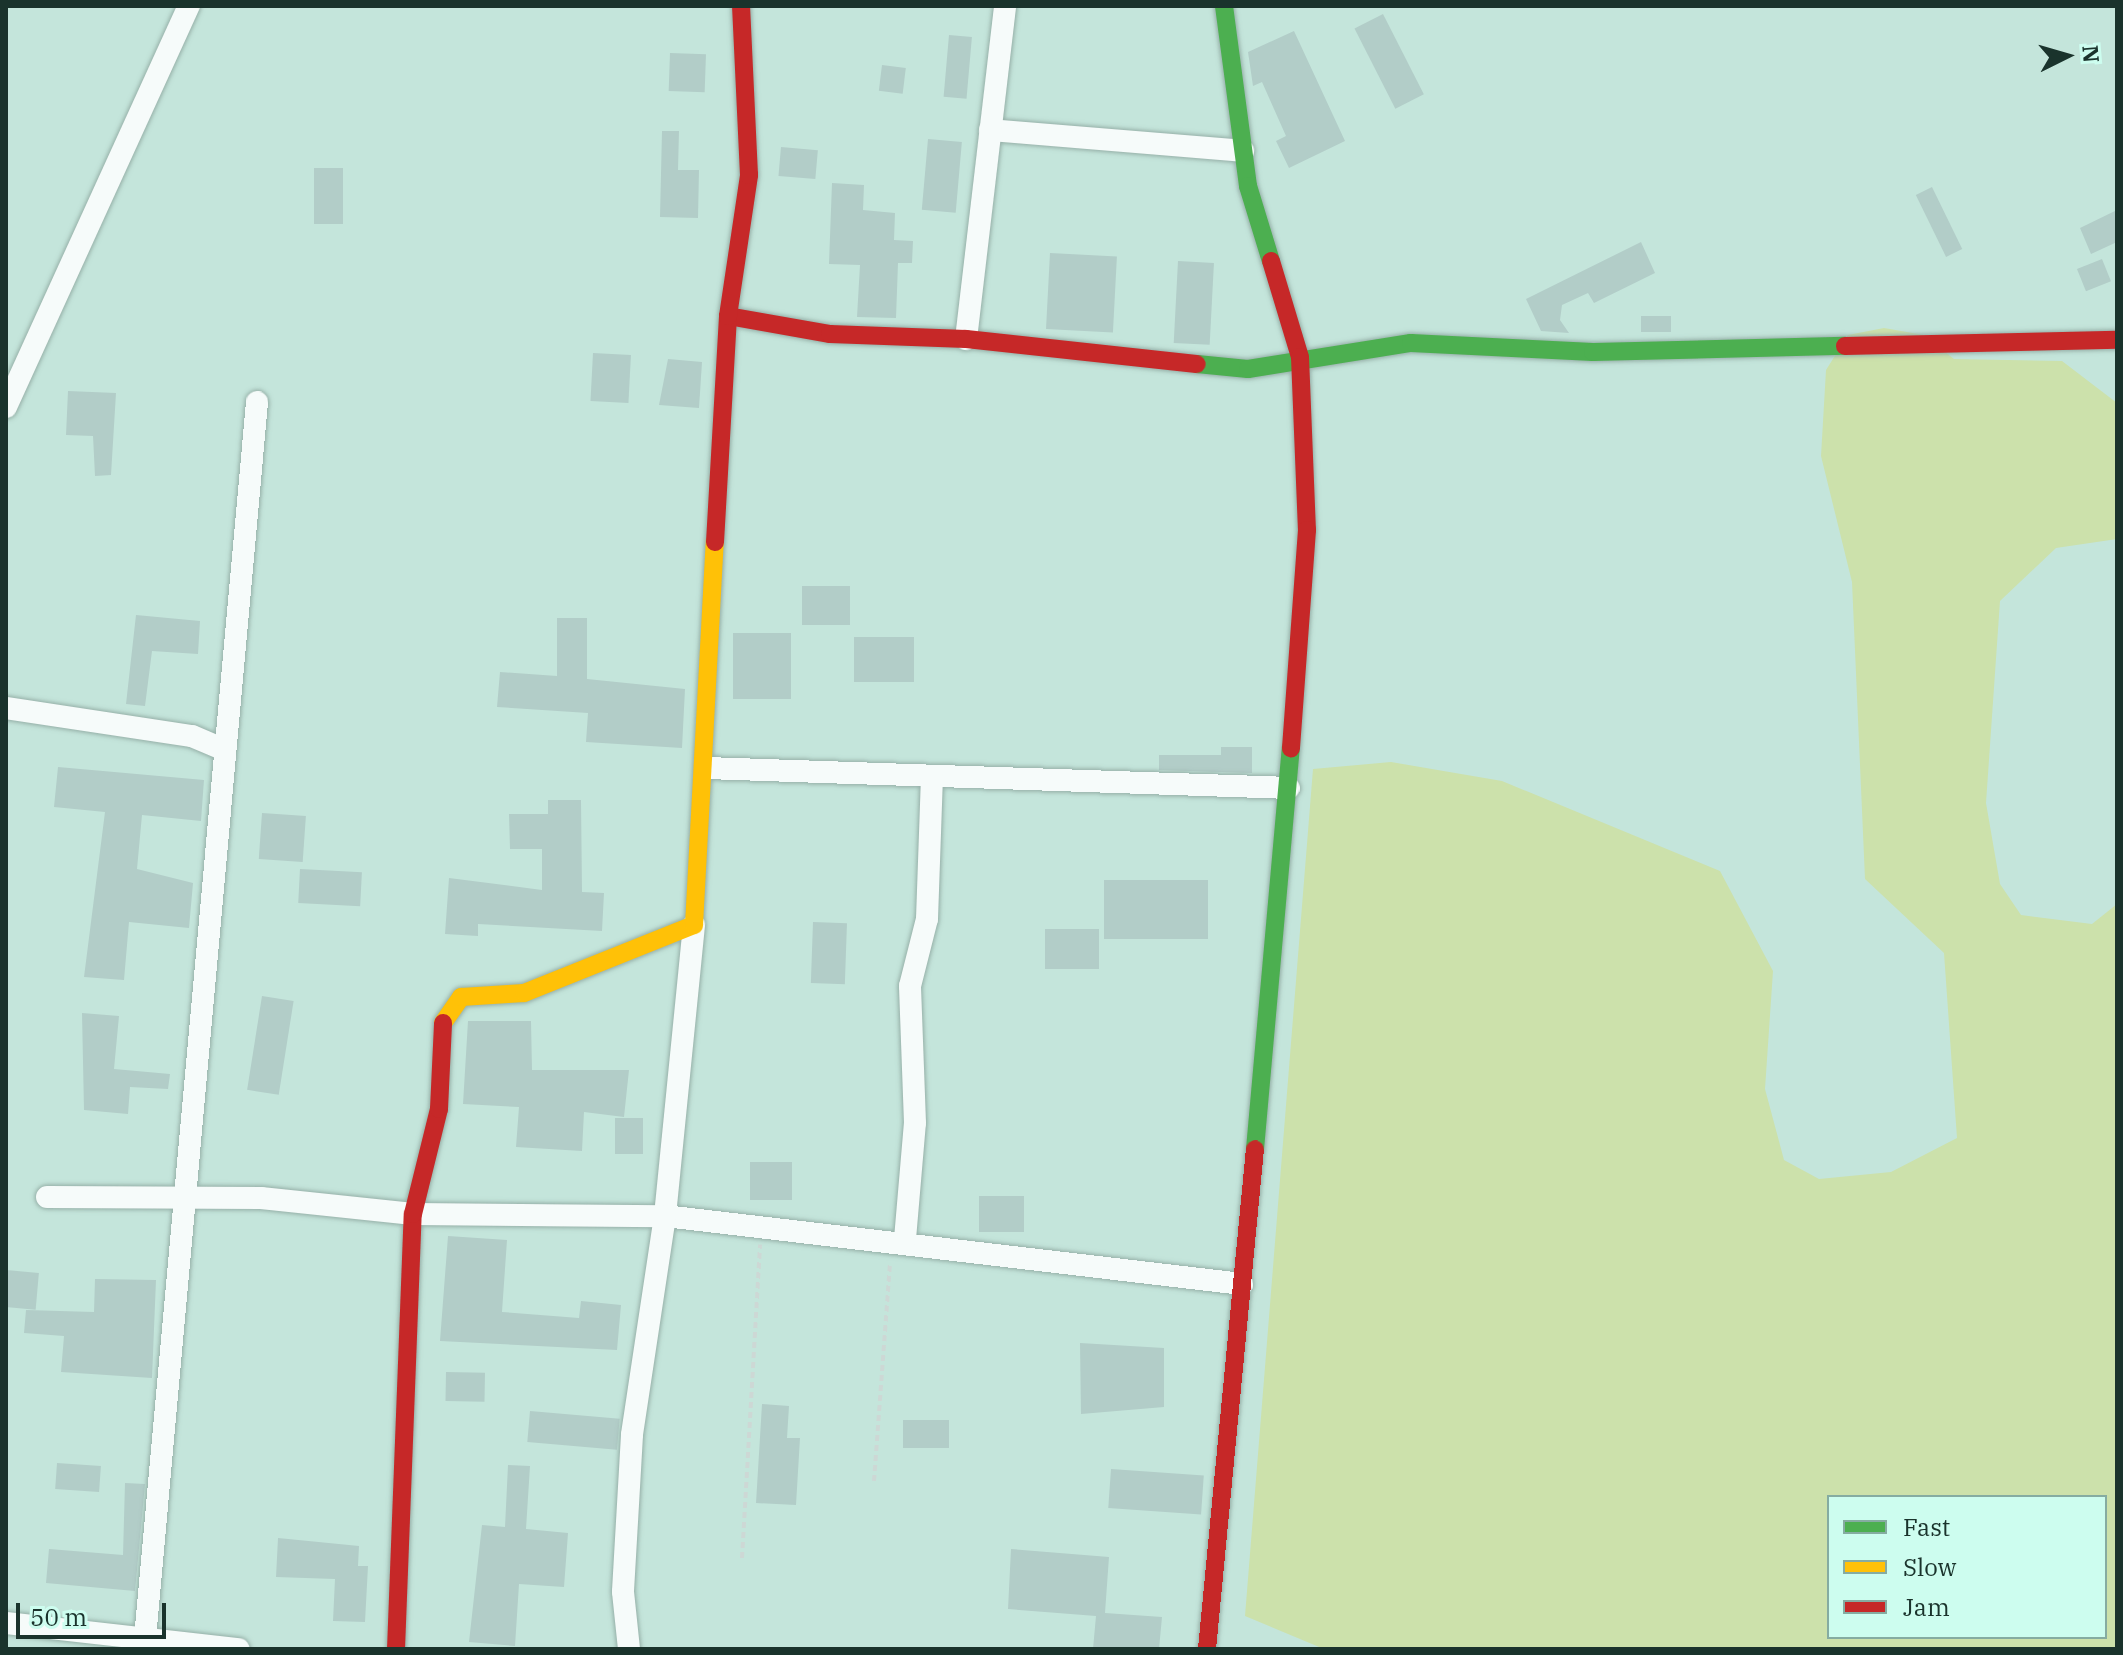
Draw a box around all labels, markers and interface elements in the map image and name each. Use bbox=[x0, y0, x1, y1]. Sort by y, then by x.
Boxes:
north arrow bbox=[2027, 16, 2107, 96]
text: N bbox=[2076, 44, 2107, 64]
legend bbox=[1827, 1495, 2107, 1639]
text: Fast bbox=[1903, 1511, 1950, 1543]
text: Slow bbox=[1903, 1551, 1956, 1583]
scale bar bbox=[20, 1587, 170, 1637]
text: Jam bbox=[1903, 1591, 1950, 1623]
text: 50 m bbox=[30, 1601, 87, 1633]

